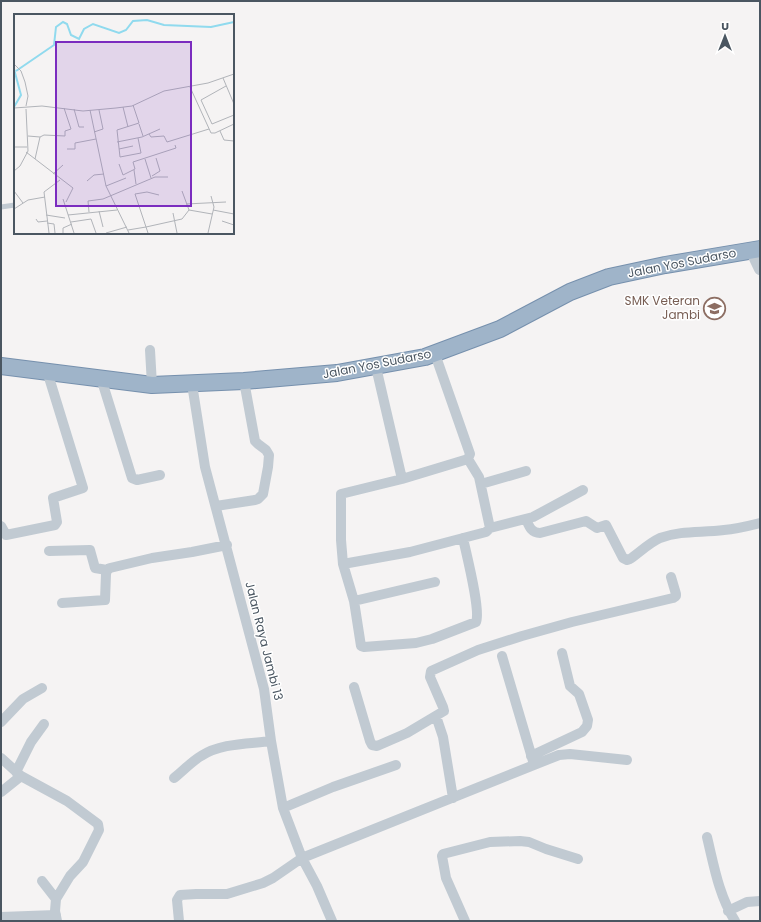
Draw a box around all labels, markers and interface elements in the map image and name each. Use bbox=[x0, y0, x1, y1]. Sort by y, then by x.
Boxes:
inset map bbox=[14, 14, 234, 234]
north arrow bbox=[705, 16, 745, 56]
text: U bbox=[721, 18, 729, 34]
street label: Jalan Yos Sudarso bbox=[626, 244, 738, 281]
place label: SMK Veteran Jambi bbox=[625, 292, 700, 323]
school or university icon: SMK Veteran Jambi bbox=[702, 295, 728, 321]
street label: Jalan Yos Sudarso bbox=[321, 345, 433, 382]
street label: Jalan Raya Jambi 13 bbox=[241, 580, 287, 702]

